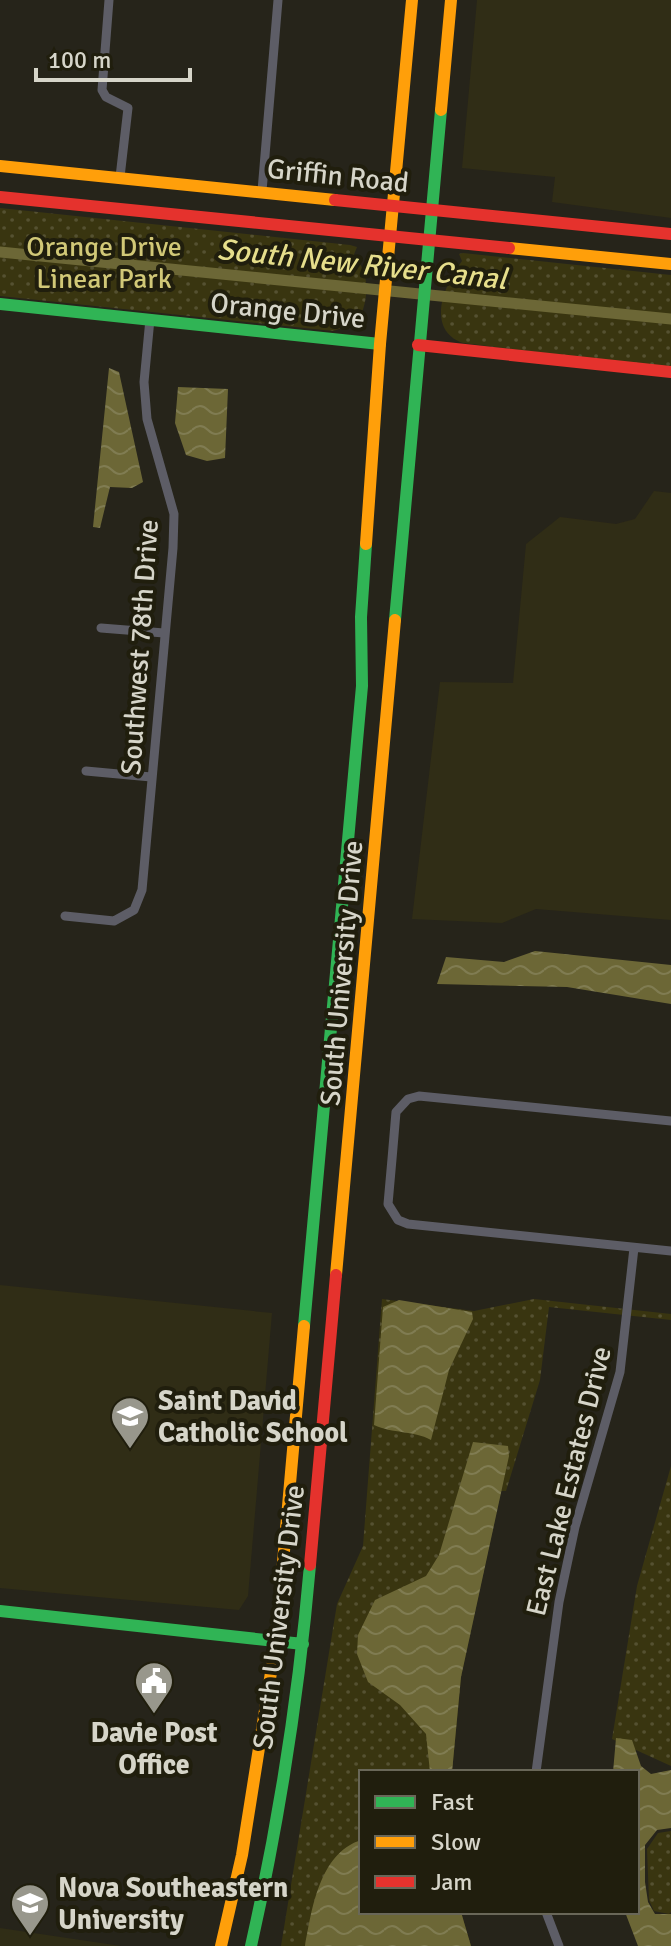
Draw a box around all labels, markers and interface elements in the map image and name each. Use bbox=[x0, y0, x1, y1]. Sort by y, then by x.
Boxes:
scale bar bbox=[36, 32, 190, 82]
text: 100 m bbox=[48, 45, 111, 75]
street label: Griffin Road bbox=[265, 152, 411, 200]
park label: Orange Drive Linear Park bbox=[26, 230, 182, 296]
water label: South New River Canal bbox=[215, 231, 511, 298]
street label: Orange Drive bbox=[209, 286, 367, 336]
street label: Southwest 78th Drive bbox=[114, 518, 166, 776]
street label: South University Drive bbox=[313, 839, 371, 1107]
street label: East Lake Estates Drive bbox=[519, 1343, 619, 1620]
place label: Saint David Catholic School bbox=[158, 1384, 348, 1450]
school or university icon: Saint David Catholic School bbox=[109, 1395, 151, 1450]
street label: South University Drive bbox=[246, 1483, 312, 1751]
public building icon: Davie Post Office bbox=[133, 1660, 175, 1715]
place label: Davie Post Office bbox=[91, 1716, 218, 1782]
legend bbox=[359, 1770, 639, 1914]
text: Fast bbox=[431, 1787, 474, 1817]
text: Slow bbox=[431, 1827, 481, 1857]
text: Jam bbox=[431, 1867, 472, 1897]
place label: Nova Southeastern University bbox=[58, 1871, 288, 1937]
school or university icon: Nova Southeastern University bbox=[9, 1882, 51, 1937]

